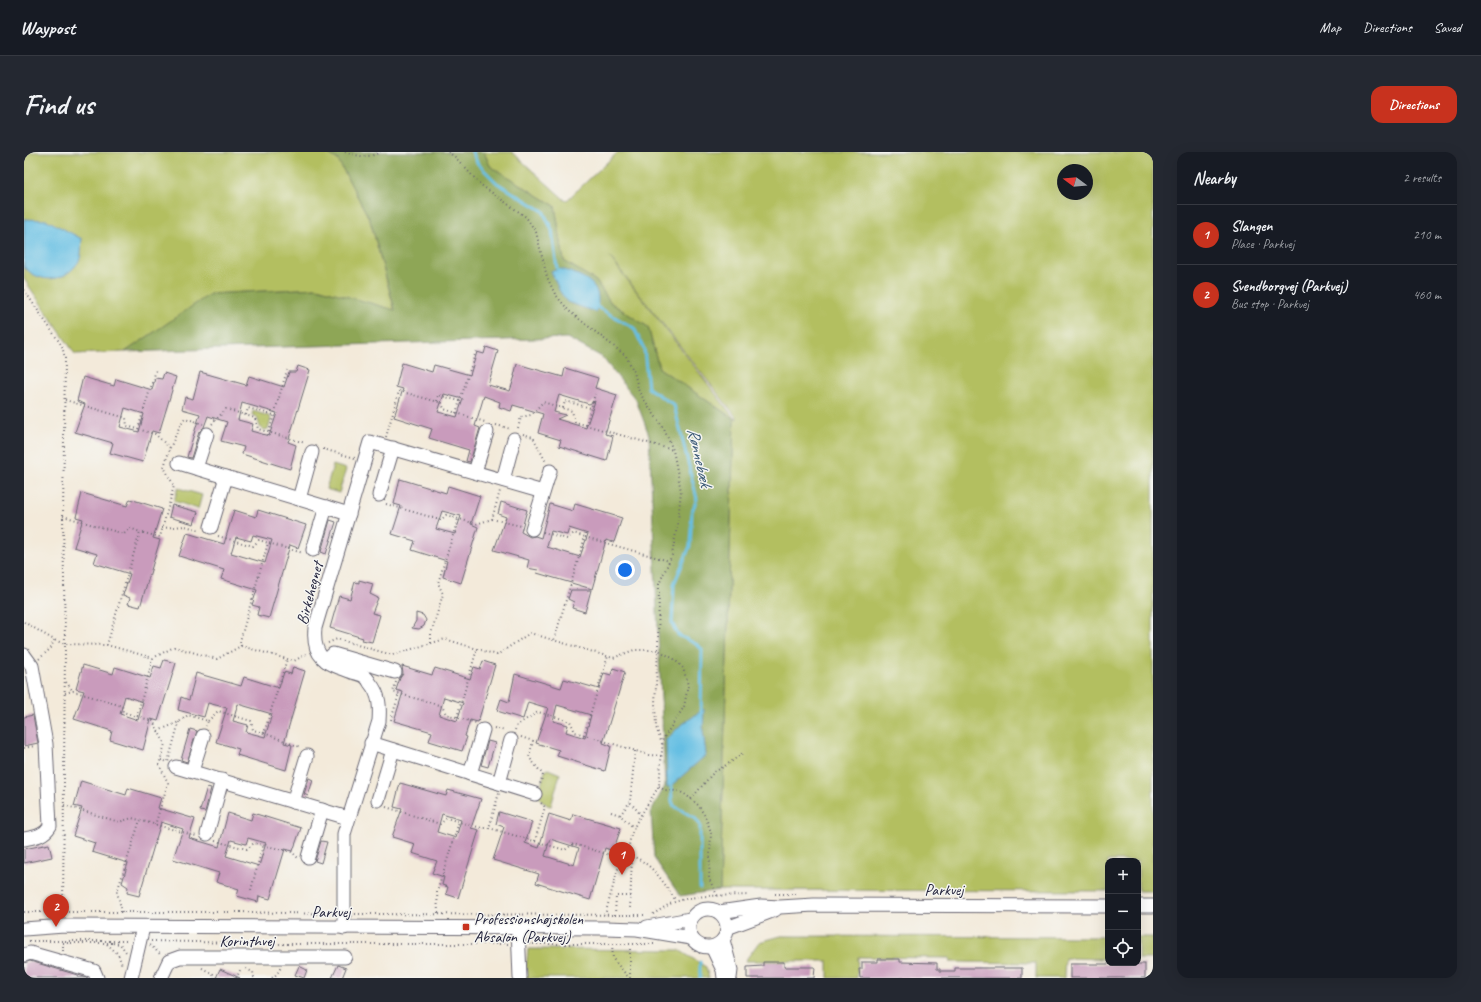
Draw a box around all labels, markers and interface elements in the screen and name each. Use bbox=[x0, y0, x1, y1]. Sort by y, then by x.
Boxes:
text: Waypost bbox=[20, 16, 75, 40]
text: Map bbox=[1320, 19, 1341, 36]
text: Directions bbox=[1363, 19, 1412, 36]
text: Saved bbox=[1434, 19, 1461, 36]
button: Directions bbox=[1371, 86, 1457, 123]
text: Find us bbox=[24, 87, 94, 122]
north arrow bbox=[1057, 164, 1093, 200]
text: Nearby bbox=[1193, 168, 1236, 189]
text: 2 results bbox=[1403, 170, 1441, 186]
text: Slangen bbox=[1231, 217, 1272, 236]
text: 1 bbox=[1203, 227, 1209, 243]
text: 210 m bbox=[1413, 227, 1441, 243]
text: Place · Parkvej bbox=[1231, 236, 1294, 252]
text: Svendborgvej (Parkvej) bbox=[1231, 277, 1348, 296]
text: 2 bbox=[1203, 287, 1209, 303]
text: 460 m bbox=[1413, 287, 1441, 303]
text: Bus stop · Parkvej bbox=[1231, 296, 1309, 312]
water label: Rønnebæk bbox=[683, 426, 717, 491]
street label: Birkehegnet bbox=[292, 557, 329, 627]
your location bbox=[615, 560, 635, 580]
pin: 1 bbox=[609, 842, 635, 875]
map controls bbox=[1105, 858, 1141, 966]
button: + bbox=[1105, 858, 1141, 894]
street label: Parkvej bbox=[924, 880, 965, 900]
pin: 2 bbox=[43, 894, 69, 927]
button: − bbox=[1105, 894, 1141, 930]
street label: Parkvej bbox=[311, 902, 352, 922]
place label: Professionshøjskolen Absalon (Parkvej) bbox=[474, 909, 584, 947]
marker: Professionshøjskolen Absalon (Parkvej) bbox=[461, 922, 471, 932]
button: locate bbox=[1105, 930, 1141, 966]
street label: Korinthvej bbox=[219, 931, 276, 951]

